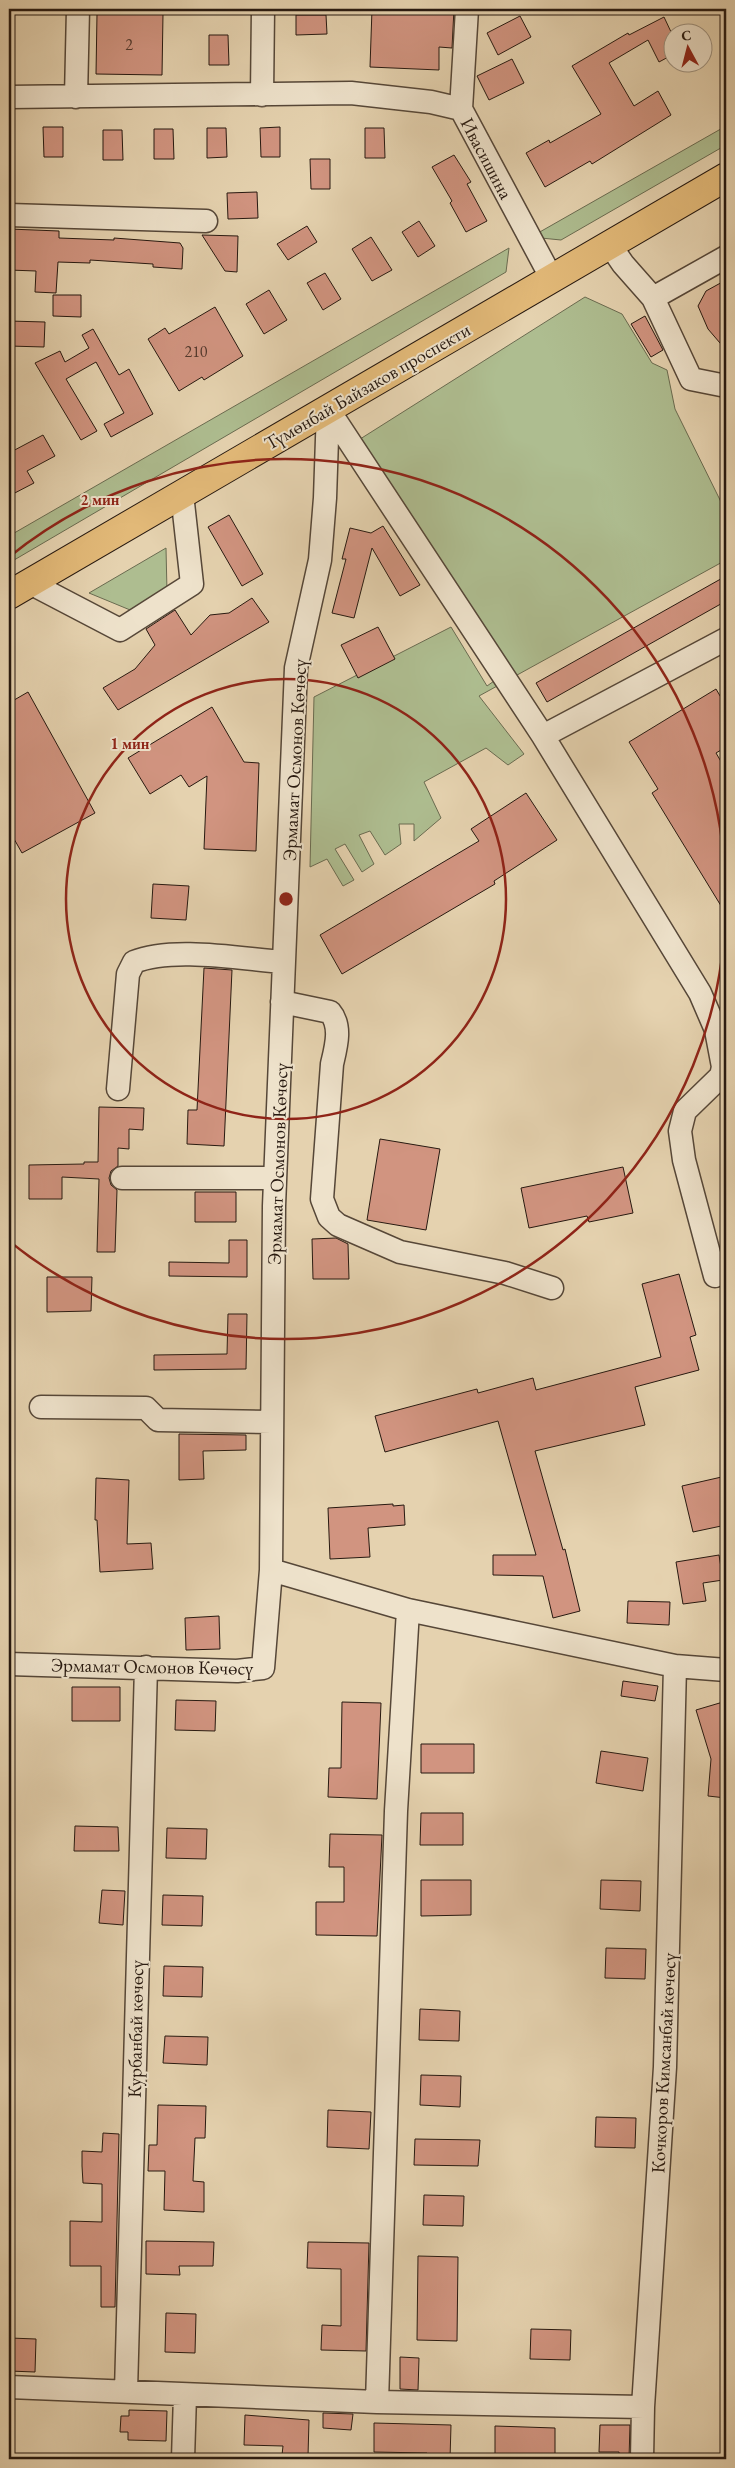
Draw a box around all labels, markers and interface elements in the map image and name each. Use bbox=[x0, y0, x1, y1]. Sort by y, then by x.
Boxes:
north arrow bbox=[662, 22, 712, 72]
text: С bbox=[680, 26, 693, 45]
house number: 2 bbox=[125, 34, 133, 55]
street label: Ивасишина bbox=[455, 113, 519, 204]
street label: Түмөнбай Байзаков проспекти bbox=[260, 317, 475, 456]
house number: 210 bbox=[184, 341, 208, 362]
text: 2 мин bbox=[80, 490, 120, 509]
street label: Эрмамат Осмонов Көчөсү bbox=[277, 658, 312, 862]
text: 1 мин bbox=[110, 734, 150, 753]
centre of rings bbox=[277, 890, 295, 908]
street label: Эрмамат Осмонов Көчөсү bbox=[261, 1062, 294, 1266]
street label: Эрмамат Осмонов Көчөсү bbox=[51, 1652, 254, 1681]
street label: Кочкоров Кимсанбай көчөсү bbox=[645, 1952, 682, 2174]
street label: Курбанбай көчөсү bbox=[122, 1959, 149, 2098]

